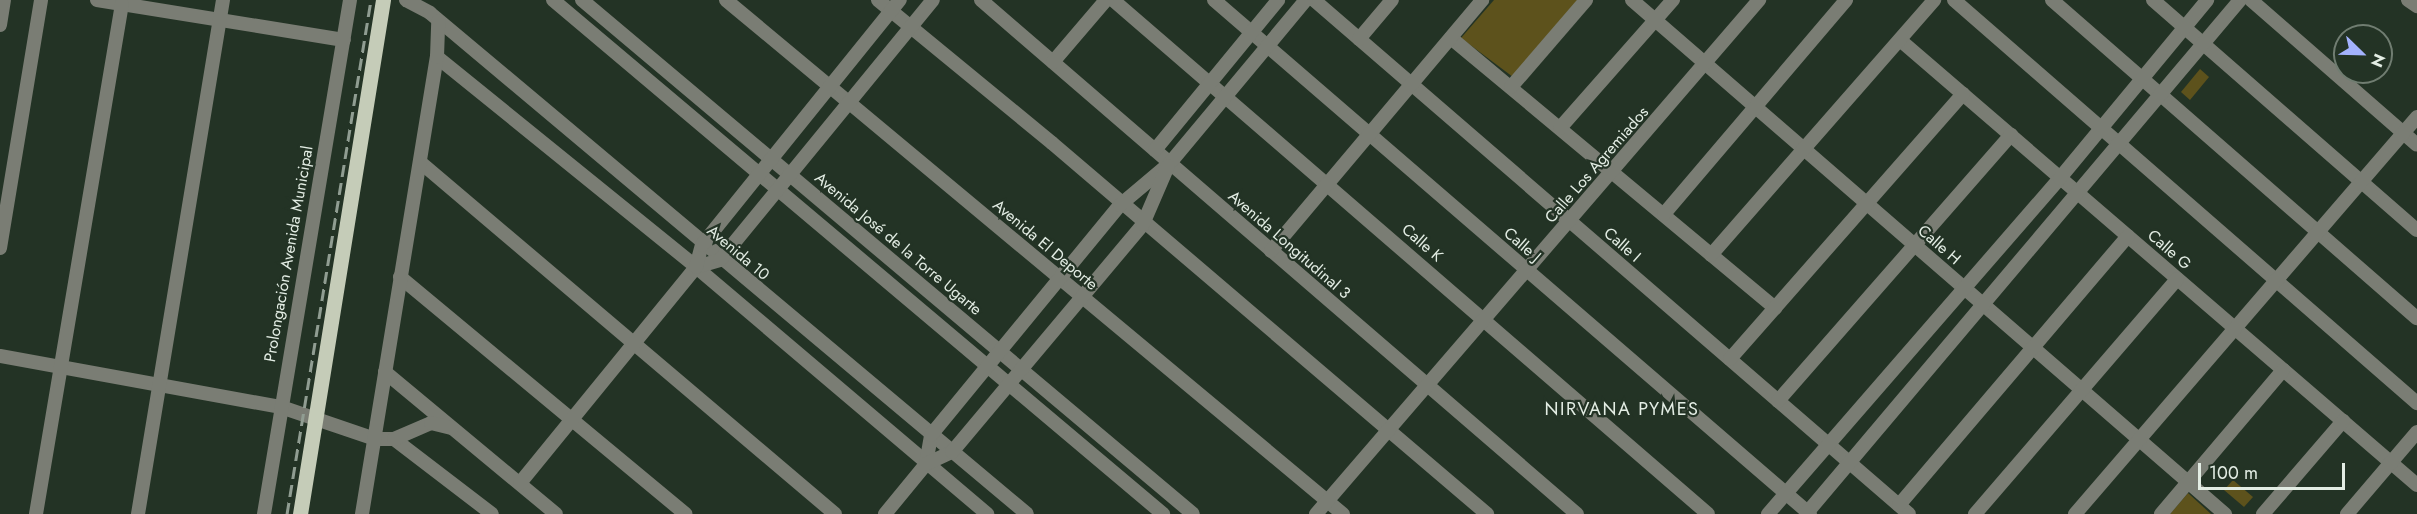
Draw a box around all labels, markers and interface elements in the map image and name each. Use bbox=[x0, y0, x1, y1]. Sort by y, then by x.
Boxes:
north arrow bbox=[2333, 24, 2393, 84]
text: N bbox=[2365, 50, 2391, 71]
street label: Calle Los Agremiados bbox=[1541, 103, 1653, 227]
street label: Prolongación Avenida Municipal bbox=[261, 144, 317, 364]
street label: Avenida José de la Torre Ugarte bbox=[811, 168, 985, 320]
street label: Avenida Longitudinal 3 bbox=[1224, 187, 1354, 303]
street label: Avenida El Deporte bbox=[989, 196, 1101, 294]
street label: Calle K bbox=[1398, 220, 1446, 266]
street label: Avenida 10 bbox=[703, 221, 773, 285]
street label: Calle H bbox=[1914, 221, 1964, 269]
street label: Calle J bbox=[1500, 224, 1544, 266]
street label: Calle I bbox=[1599, 224, 1645, 266]
street label: Calle G bbox=[2143, 226, 2195, 274]
district label: NIRVANA PYMES bbox=[1545, 398, 1699, 420]
scale bar bbox=[2201, 451, 2348, 489]
text: 100 m bbox=[2209, 460, 2258, 486]

